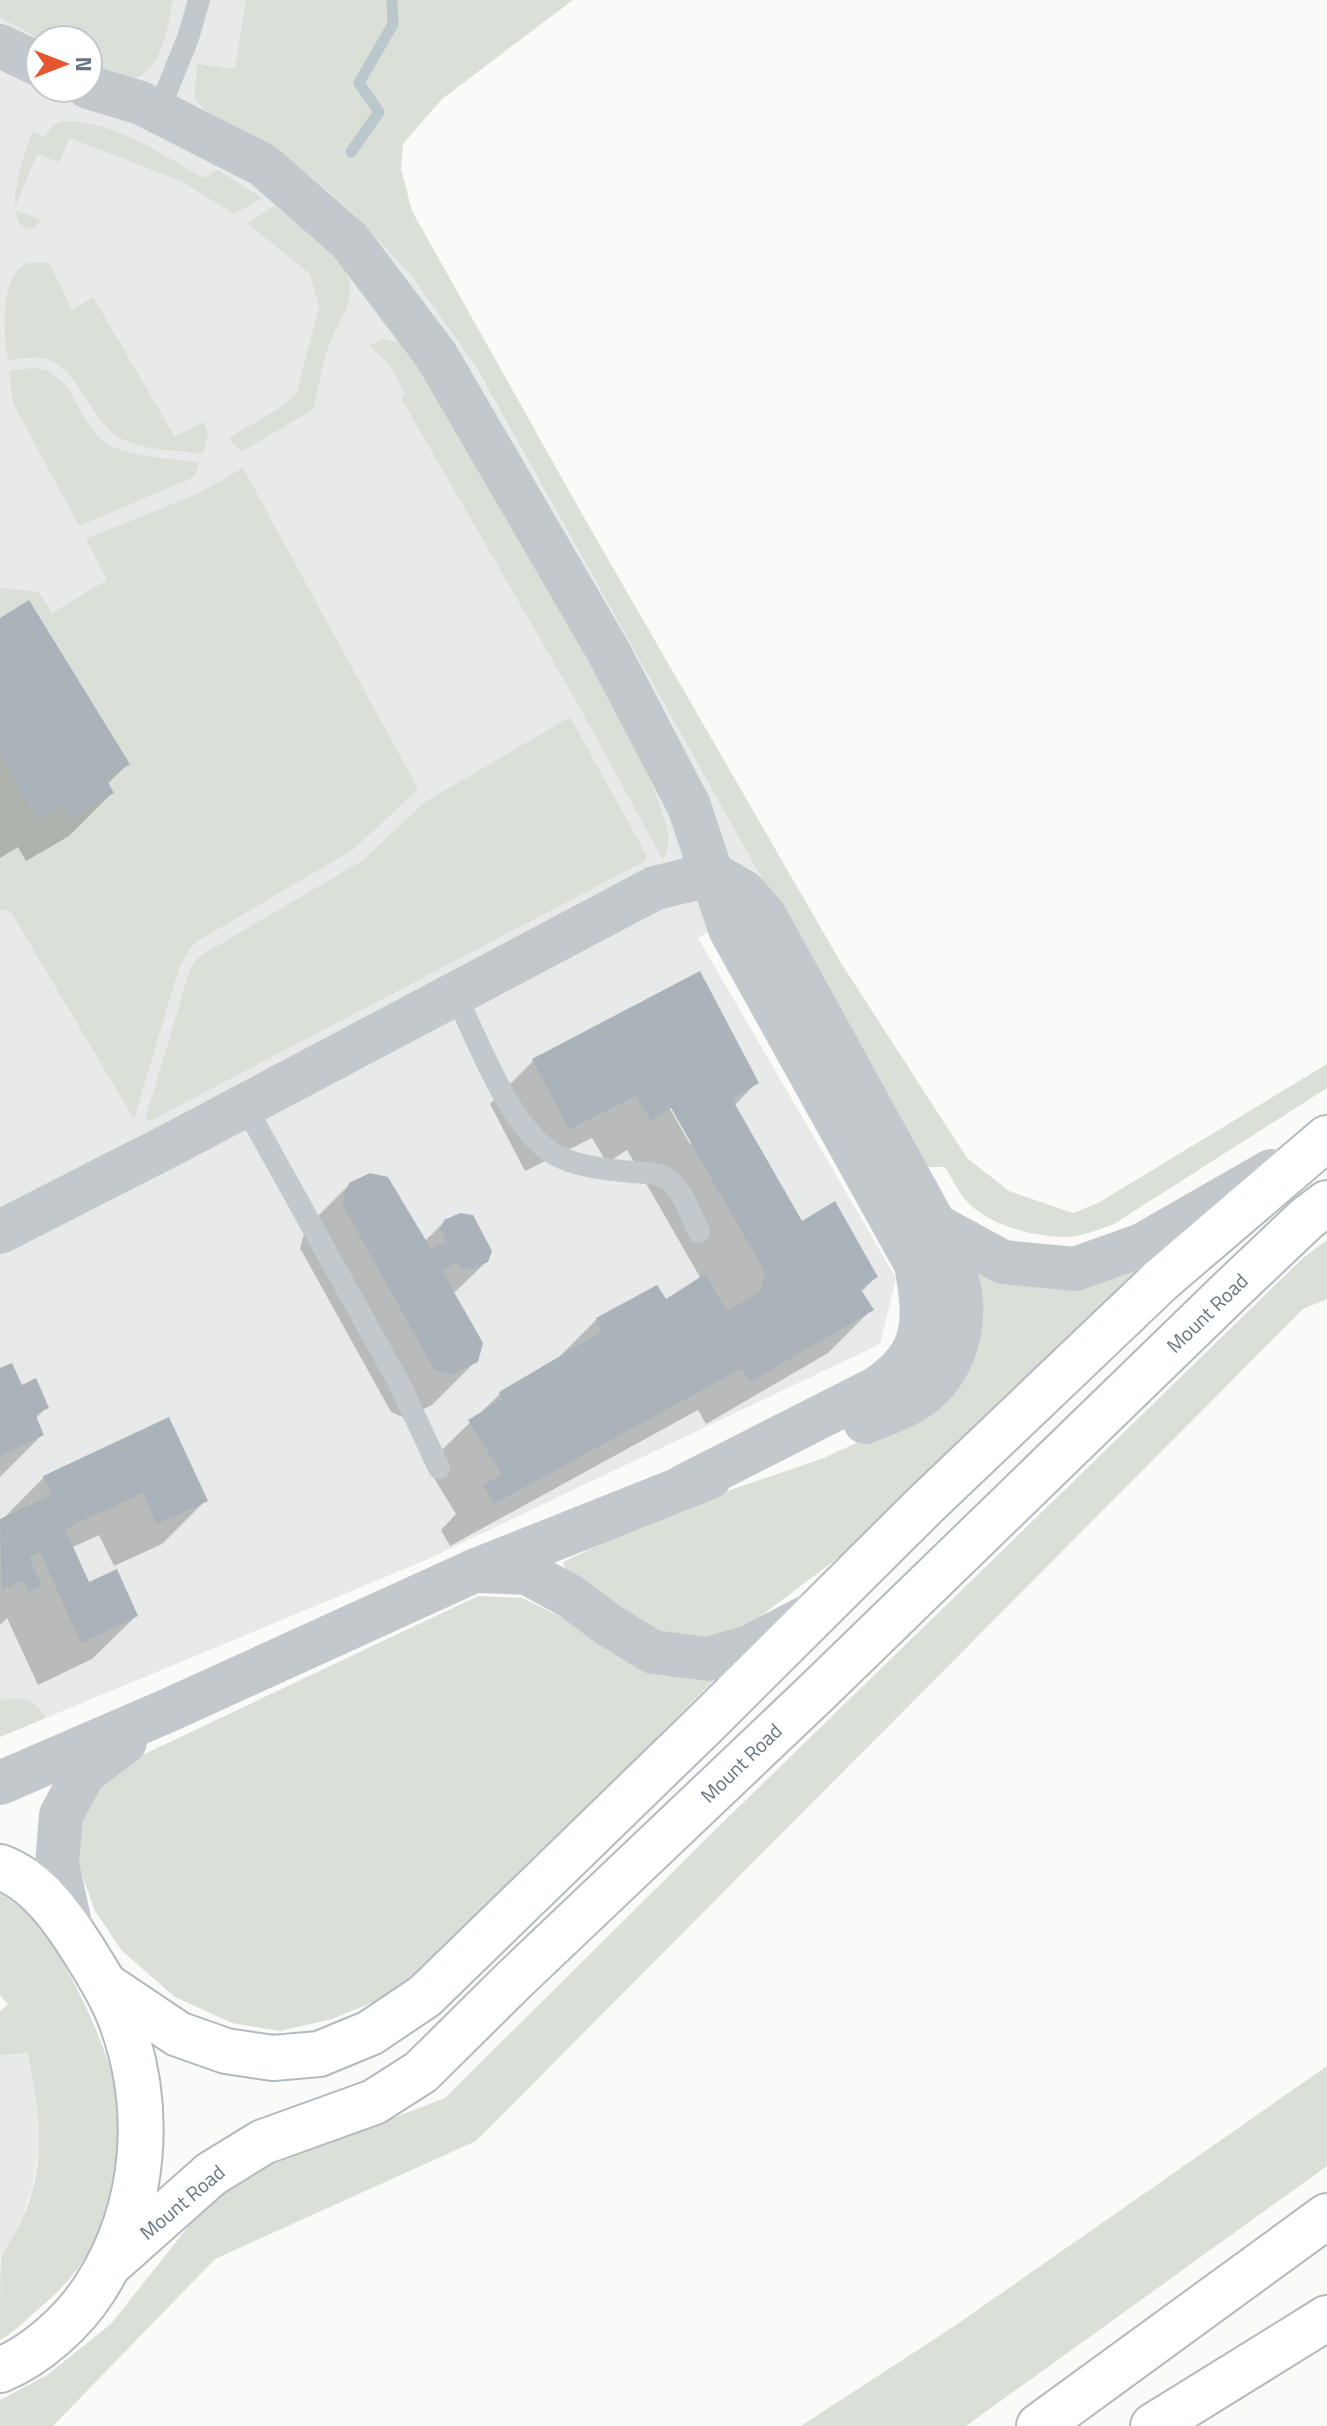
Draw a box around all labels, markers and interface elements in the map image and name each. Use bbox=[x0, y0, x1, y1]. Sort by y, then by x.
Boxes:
north arrow bbox=[24, 24, 104, 104]
text: N bbox=[67, 56, 101, 72]
street label: Mount Road bbox=[1159, 1266, 1255, 1360]
street label: Mount Road bbox=[693, 1716, 789, 1810]
street label: Mount Road bbox=[132, 2157, 232, 2247]

